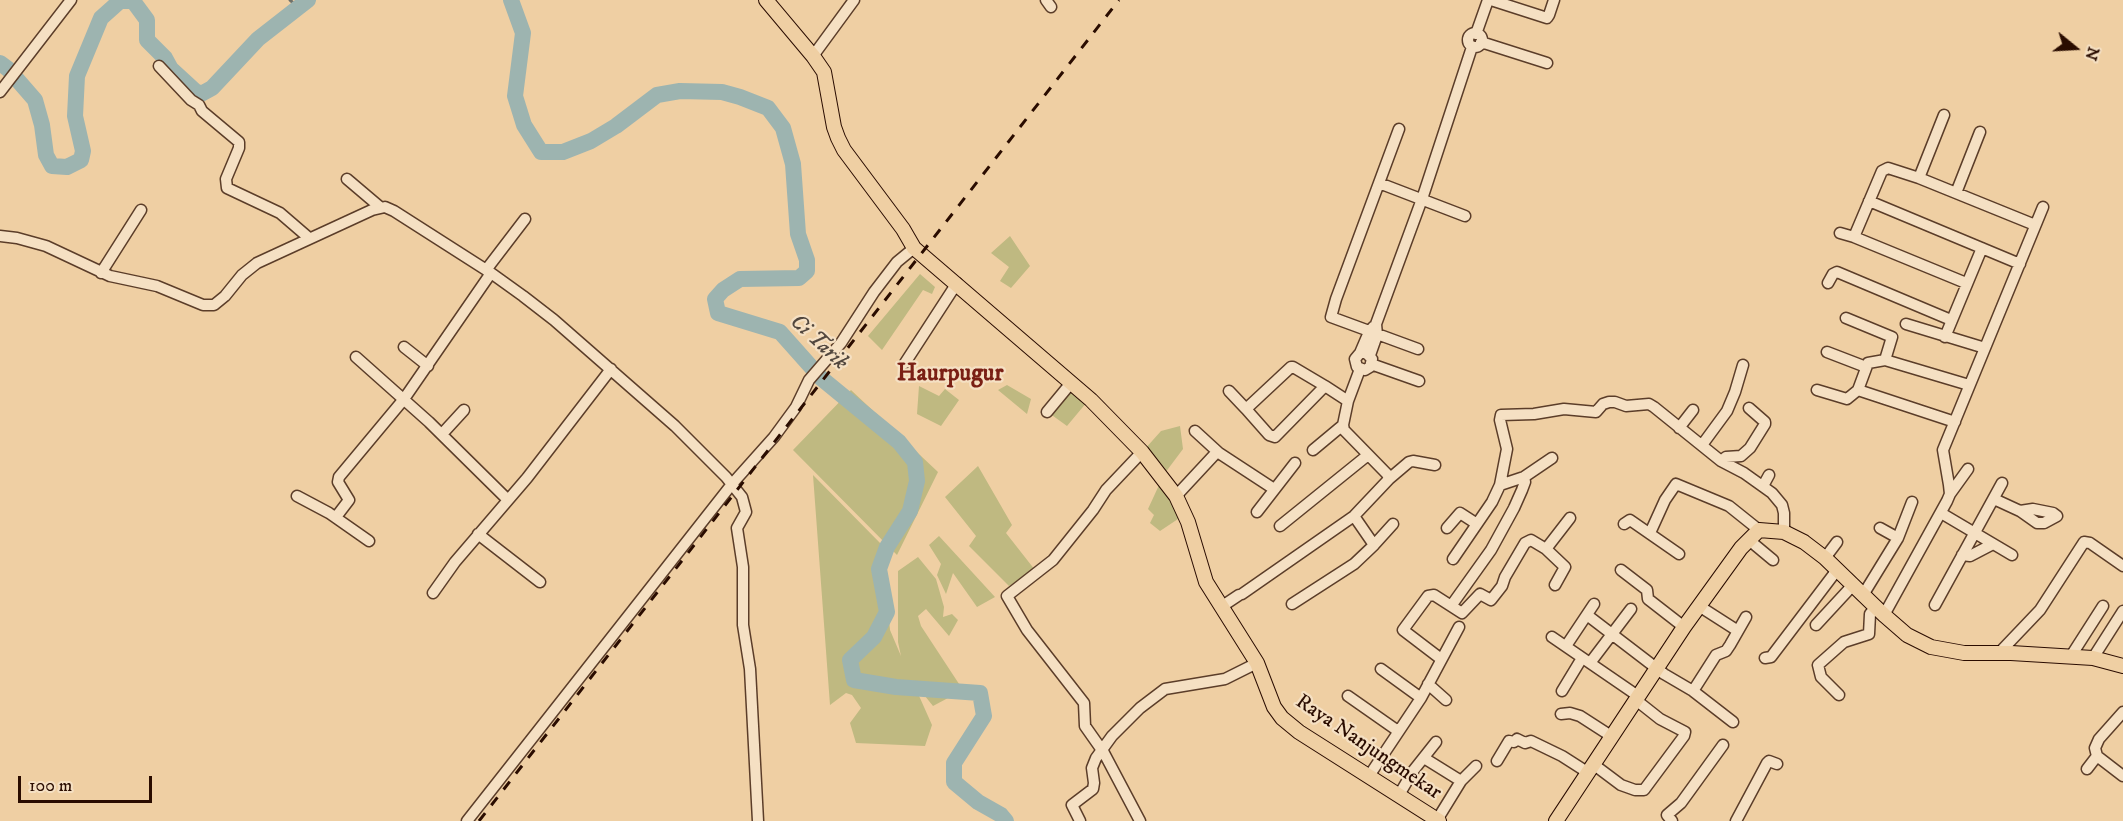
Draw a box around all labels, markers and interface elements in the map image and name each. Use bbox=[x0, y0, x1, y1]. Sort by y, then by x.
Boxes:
north arrow bbox=[2045, 18, 2105, 78]
text: N bbox=[2081, 44, 2104, 63]
water label: Ci Tarik bbox=[783, 310, 853, 376]
district label: Haurpugur bbox=[897, 361, 1003, 389]
street label: Raya Nanjungmekar bbox=[1290, 690, 1446, 806]
scale bar bbox=[21, 764, 154, 802]
text: 100 m bbox=[29, 775, 72, 797]

